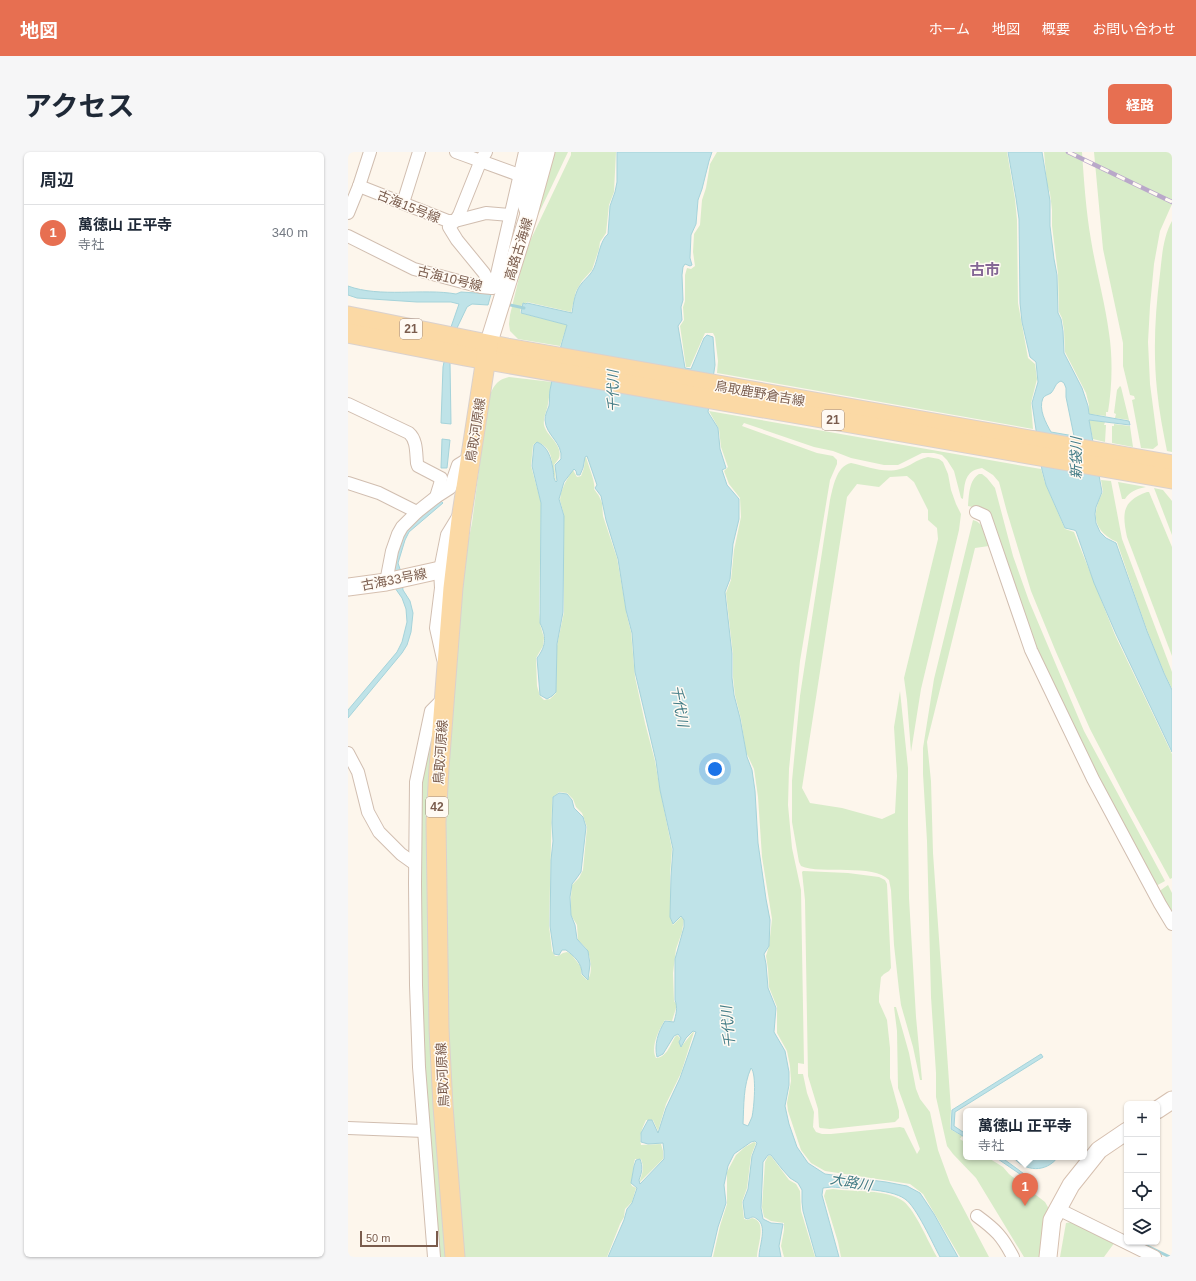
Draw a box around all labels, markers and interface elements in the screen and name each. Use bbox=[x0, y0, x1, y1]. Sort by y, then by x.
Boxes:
text: 地図 bbox=[20, 20, 58, 41]
text: ホーム bbox=[928, 21, 970, 37]
text: 地図 bbox=[992, 21, 1020, 37]
text: 概要 bbox=[1042, 21, 1070, 37]
text: お問い合わせ bbox=[1092, 21, 1176, 37]
button: 経路 bbox=[1108, 84, 1172, 124]
text: アクセス bbox=[24, 91, 135, 122]
text: 周辺 bbox=[40, 171, 74, 190]
street label: 古海15号線 bbox=[375, 187, 442, 226]
text: 萬徳山 正平寺 bbox=[78, 216, 172, 233]
street label: 高路古海線 bbox=[502, 216, 535, 282]
text: 1 bbox=[49, 225, 57, 240]
text: 340 m bbox=[272, 225, 308, 240]
text: 寺社 bbox=[78, 237, 104, 252]
district label: 古市 bbox=[970, 261, 1000, 278]
street label: 古海10号線 bbox=[416, 263, 484, 294]
road number: 21 bbox=[400, 319, 422, 339]
water label: 千代川 bbox=[605, 368, 621, 412]
street label: 鳥取鹿野倉吉線 bbox=[714, 378, 806, 409]
street label: 鳥取河原線 bbox=[463, 397, 488, 463]
road number: 21 bbox=[822, 410, 844, 430]
water label: 新袋川 bbox=[1068, 435, 1084, 479]
street label: 古海33号線 bbox=[360, 566, 428, 593]
water label: 千代川 bbox=[668, 684, 692, 730]
street label: 鳥取河原線 bbox=[431, 719, 450, 785]
your location bbox=[705, 759, 725, 779]
road number: 42 bbox=[426, 797, 448, 817]
water label: 千代川 bbox=[718, 1003, 738, 1049]
street label: 鳥取河原線 bbox=[433, 1042, 452, 1108]
map controls bbox=[1124, 1101, 1160, 1245]
button: + bbox=[1124, 1101, 1160, 1137]
popup bbox=[963, 1108, 1087, 1160]
text: 萬徳山 正平寺 bbox=[978, 1117, 1072, 1134]
button: − bbox=[1124, 1137, 1160, 1173]
text: 寺社 bbox=[978, 1138, 1004, 1153]
water label: 大路川 bbox=[829, 1170, 875, 1194]
pin: 1 bbox=[1012, 1173, 1038, 1206]
button: locate bbox=[1124, 1173, 1160, 1209]
button: layers bbox=[1124, 1209, 1160, 1245]
scale bar bbox=[360, 1229, 438, 1248]
text: 50 m bbox=[366, 1232, 390, 1244]

